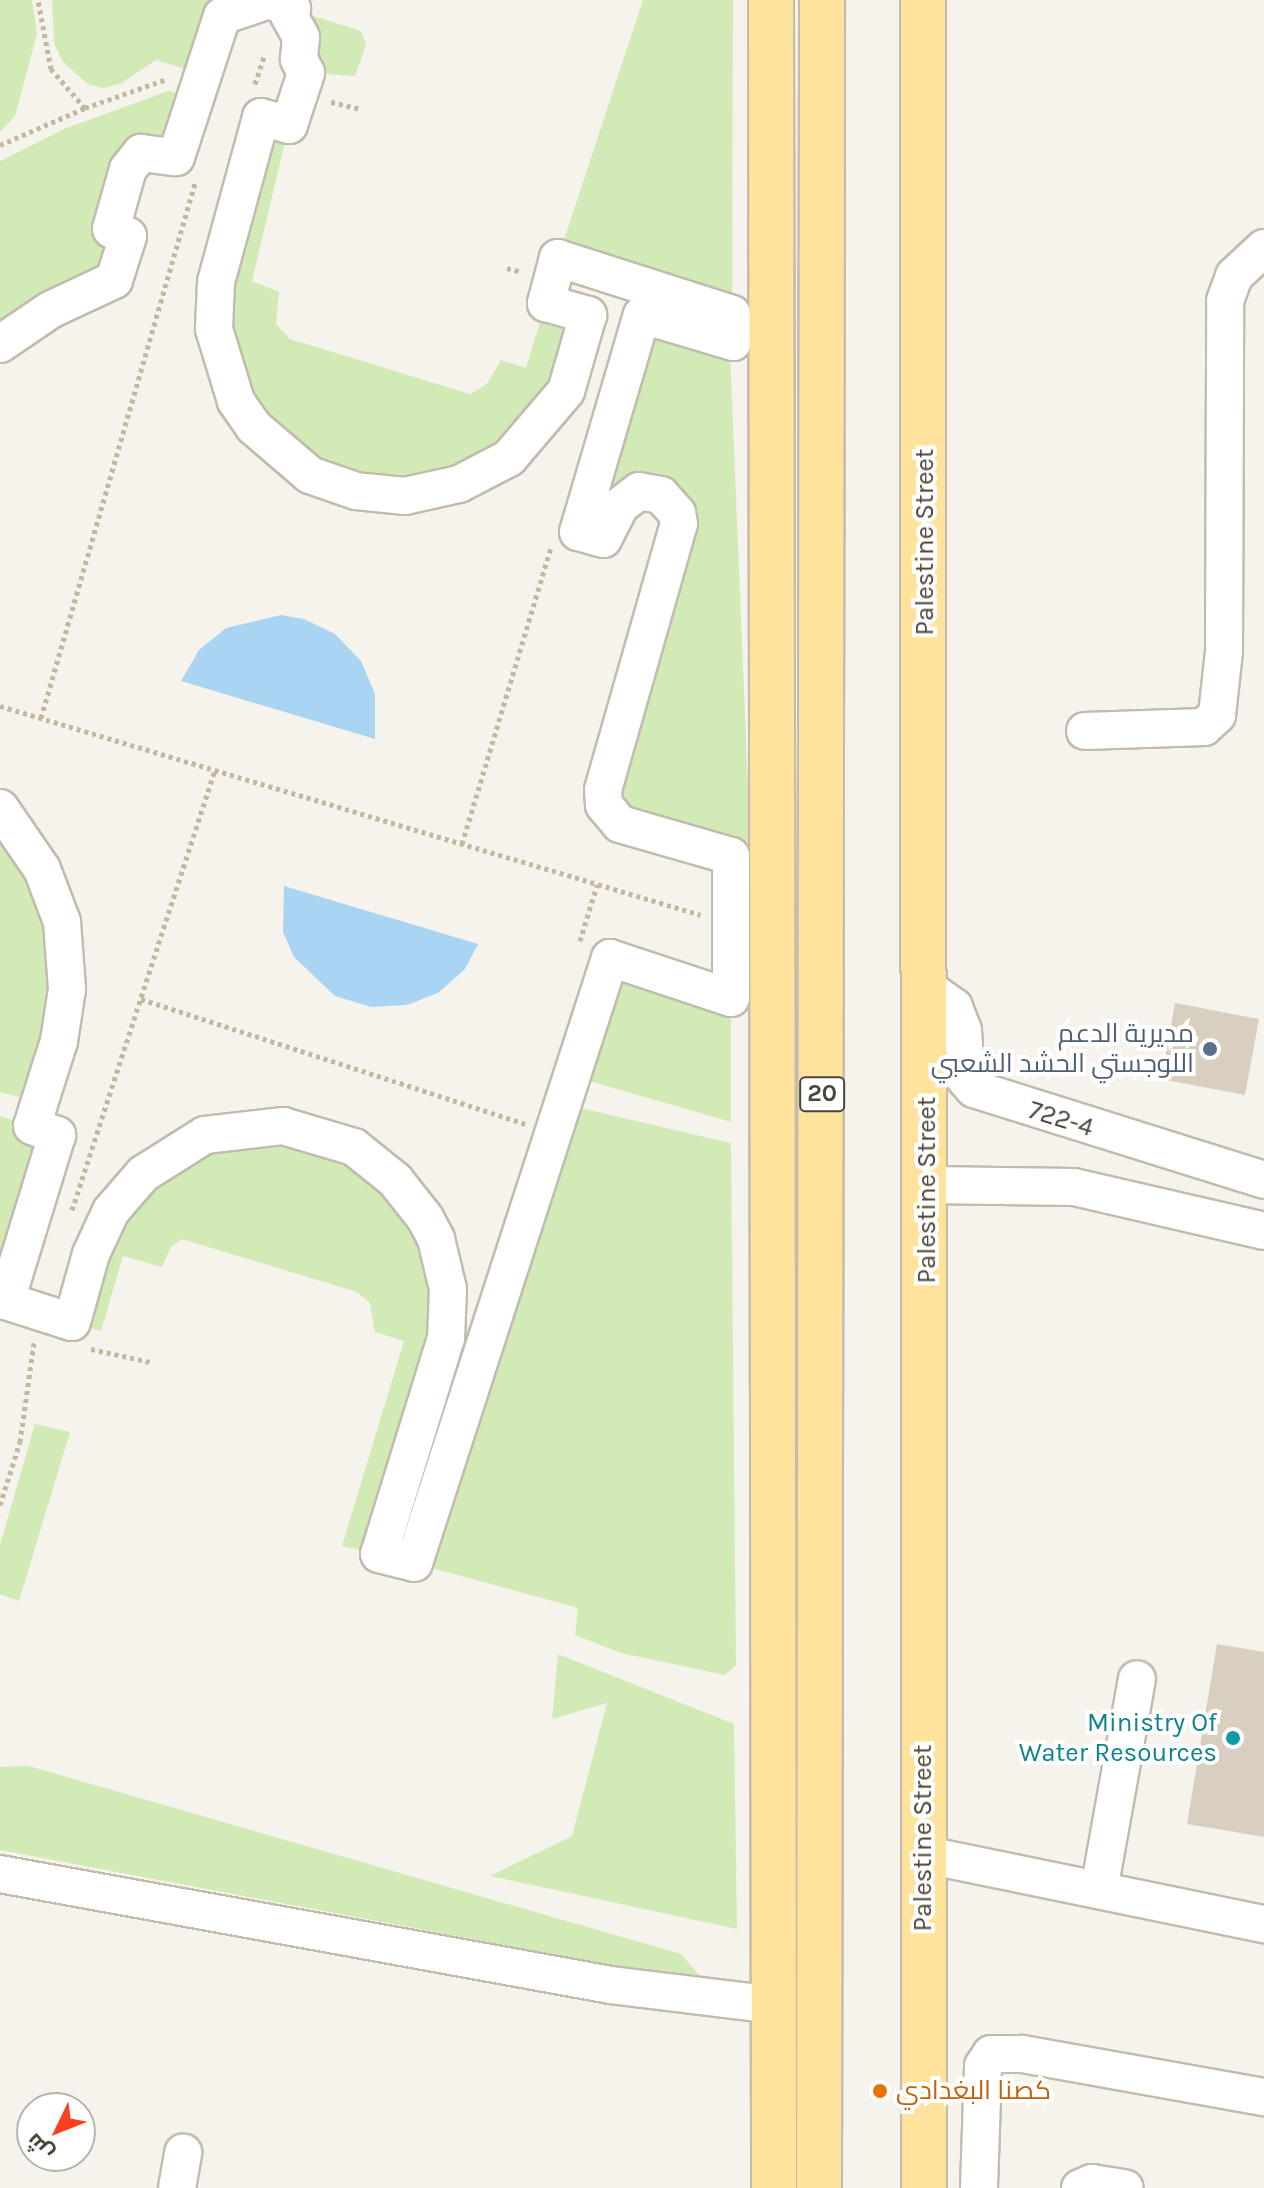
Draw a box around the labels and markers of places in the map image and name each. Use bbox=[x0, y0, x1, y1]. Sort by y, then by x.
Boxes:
place label: مديرية الدعم اللوجستي الحشد الشعبي bbox=[931, 1018, 1194, 1080]
marker: مديرية الدعم اللوجستي الحشد الشعبي bbox=[1201, 1040, 1219, 1058]
place label: Ministry Of Water Resources bbox=[1019, 1707, 1217, 1768]
marker: Ministry Of Water Resources bbox=[1224, 1729, 1242, 1747]
place label: كصنا البغدادي bbox=[896, 2075, 1051, 2107]
marker: كصنا البغدادي bbox=[871, 2082, 889, 2100]

